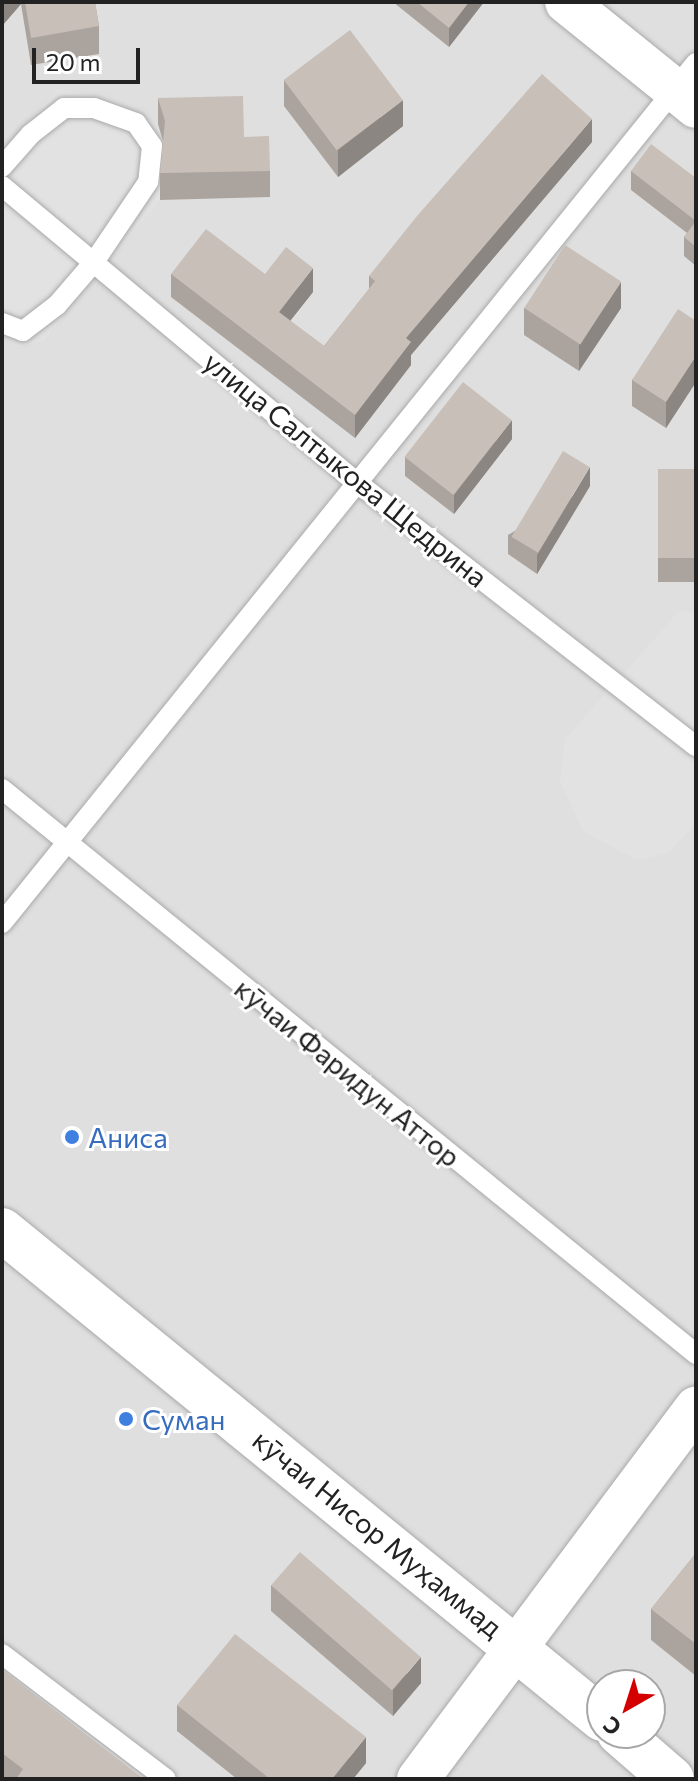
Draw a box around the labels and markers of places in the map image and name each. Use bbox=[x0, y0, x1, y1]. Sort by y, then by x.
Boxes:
place label: Аниса bbox=[88, 1120, 168, 1154]
marker: Аниса bbox=[63, 1128, 81, 1146]
place label: Суман bbox=[142, 1402, 225, 1436]
marker: Суман bbox=[117, 1410, 135, 1428]

